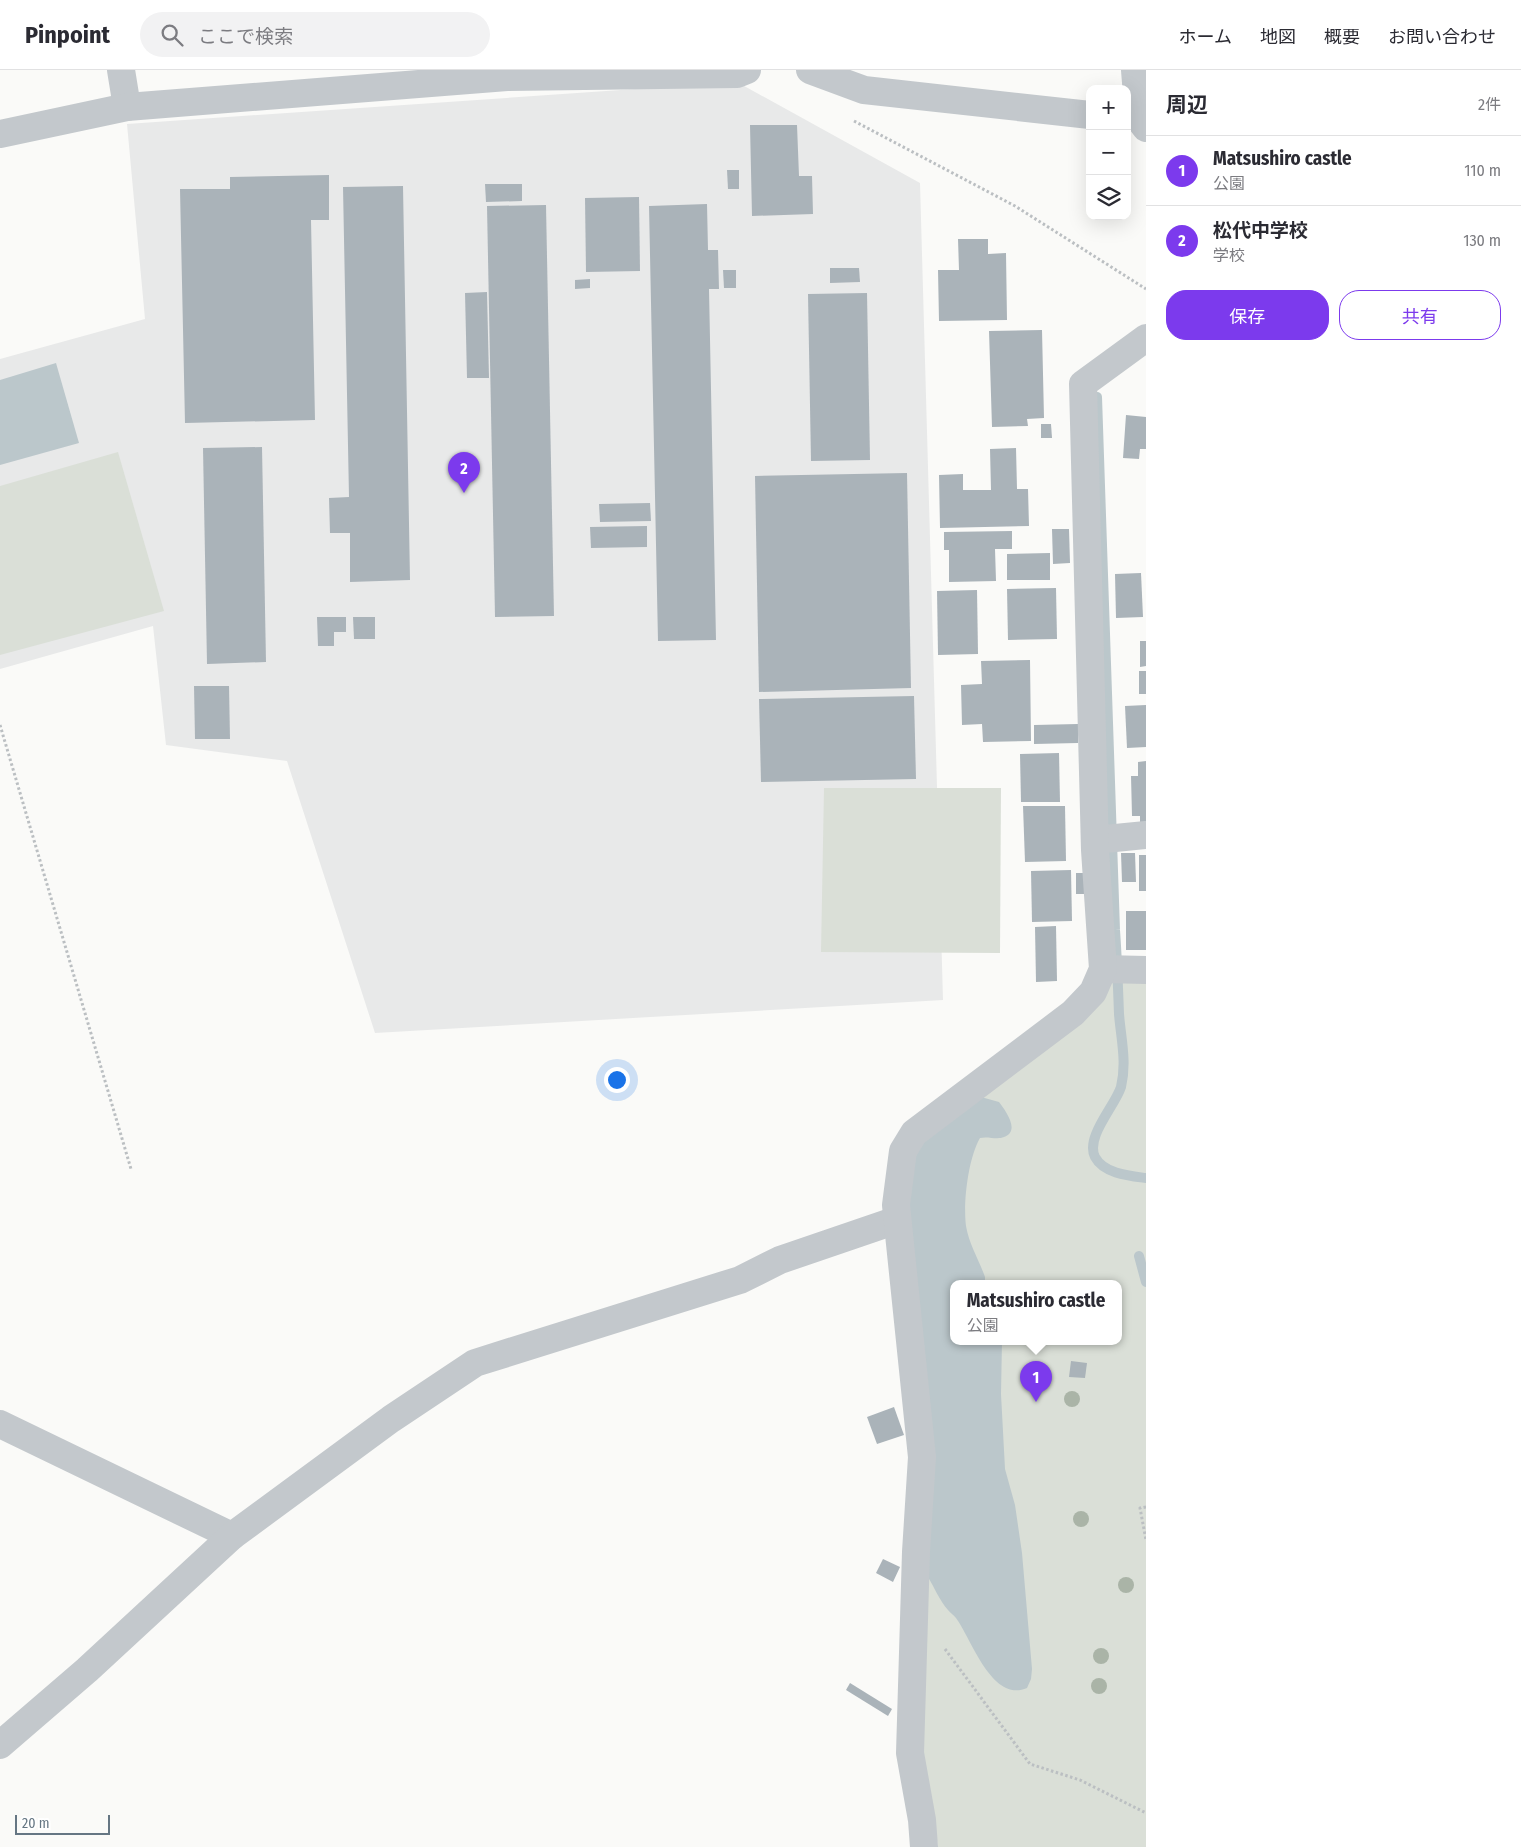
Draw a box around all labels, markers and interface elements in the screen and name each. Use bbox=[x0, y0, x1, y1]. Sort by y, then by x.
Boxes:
search box bbox=[140, 12, 490, 57]
text: Pinpoint bbox=[25, 21, 110, 49]
icon: search bbox=[158, 21, 186, 49]
text: ここで検索 bbox=[198, 25, 293, 48]
text: ホーム bbox=[1179, 26, 1232, 48]
text: 地図 bbox=[1260, 26, 1296, 48]
text: 概要 bbox=[1324, 26, 1360, 48]
text: お問い合わせ bbox=[1388, 26, 1496, 48]
map controls bbox=[1086, 85, 1131, 220]
button: + bbox=[1086, 85, 1131, 130]
text: 周辺 bbox=[1166, 92, 1208, 118]
text: 2件 bbox=[1478, 95, 1501, 114]
button: − bbox=[1086, 130, 1131, 175]
text: Matsushiro castle bbox=[1213, 147, 1352, 170]
text: 1 bbox=[1179, 161, 1185, 180]
text: 110 m bbox=[1464, 161, 1501, 180]
text: 公園 bbox=[1213, 174, 1245, 193]
button: layers bbox=[1086, 175, 1131, 220]
text: 松代中学校 bbox=[1213, 219, 1308, 242]
text: 2 bbox=[1178, 231, 1186, 250]
text: 130 m bbox=[1463, 231, 1501, 250]
text: 学校 bbox=[1213, 246, 1245, 265]
button: 保存 bbox=[1166, 290, 1329, 340]
button: 共有 bbox=[1339, 290, 1501, 340]
pin: 2 bbox=[448, 452, 480, 493]
your location bbox=[604, 1067, 630, 1093]
popup bbox=[950, 1280, 1122, 1345]
text: Matsushiro castle bbox=[967, 1289, 1105, 1312]
text: 公園 bbox=[967, 1316, 999, 1335]
pin: 1 bbox=[1020, 1361, 1052, 1402]
scale bar bbox=[15, 1812, 110, 1835]
text: 20 m bbox=[22, 1815, 50, 1832]

